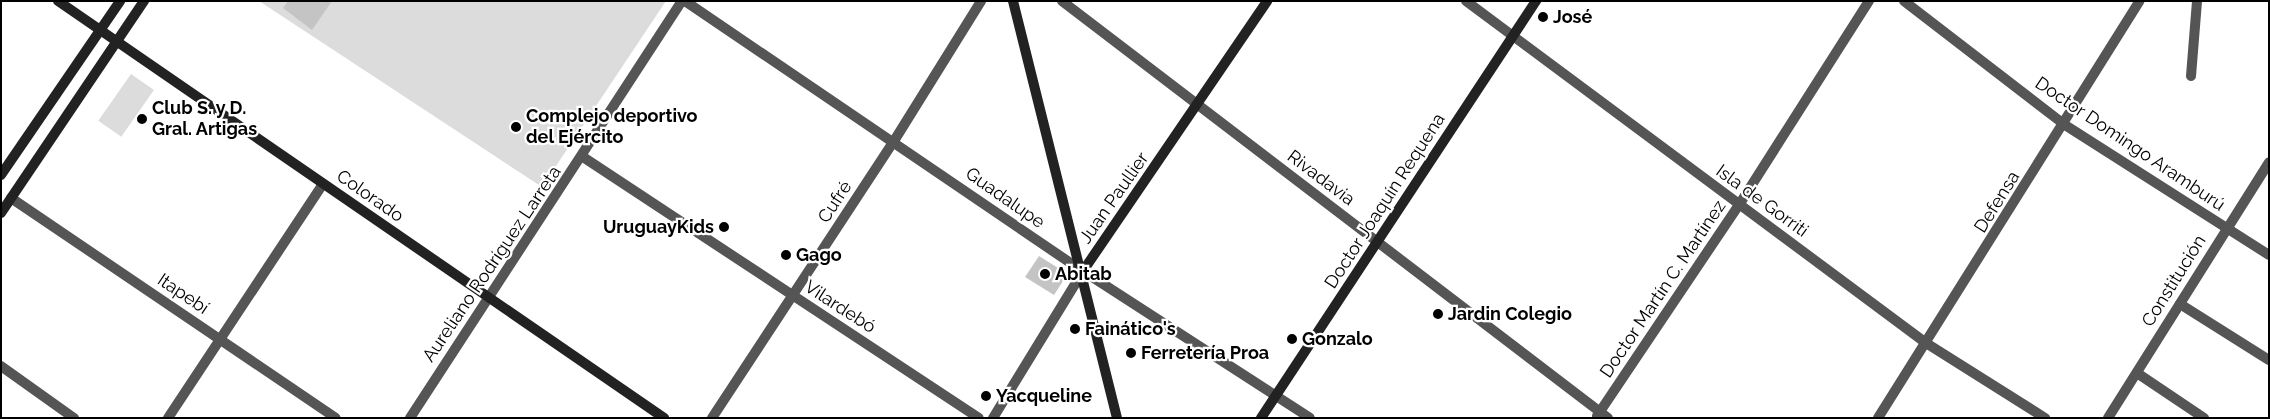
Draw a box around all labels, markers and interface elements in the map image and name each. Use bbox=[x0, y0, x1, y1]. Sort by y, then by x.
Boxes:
place label: José bbox=[1553, 6, 1592, 28]
marker: José bbox=[1537, 11, 1549, 23]
street label: Doctor Domingo Aramburú bbox=[2030, 72, 2230, 216]
place label: Club S. y D. Gral. Artigas bbox=[152, 98, 258, 140]
place label: Complejo deportivo del Ejército bbox=[526, 106, 697, 148]
street label: Doctor Joaquín Requena bbox=[1320, 109, 1450, 293]
marker: Club S. y D. Gral. Artigas bbox=[136, 113, 148, 125]
marker: Complejo deportivo del Ejército bbox=[510, 121, 522, 133]
street label: Rivadavia bbox=[1283, 146, 1359, 210]
street label: Juan Paullier bbox=[1075, 148, 1153, 248]
street label: Isla de Gorriti bbox=[1712, 160, 1812, 242]
street label: Aureliano Rodríguez Larreta bbox=[418, 162, 566, 366]
street label: Guadalupe bbox=[961, 163, 1049, 233]
street label: Colorado bbox=[332, 165, 408, 227]
street label: Defensa bbox=[1970, 167, 2024, 237]
street label: Cufré bbox=[814, 177, 856, 227]
street label: Doctor Martín C. Martínez bbox=[1595, 196, 1731, 382]
place label: UruguayKids bbox=[603, 216, 714, 238]
marker: UruguayKids bbox=[718, 221, 730, 233]
street label: Constitución bbox=[2137, 231, 2211, 331]
place label: Gago bbox=[796, 244, 842, 266]
marker: Gago bbox=[780, 249, 792, 261]
place label: Abitab bbox=[1055, 263, 1112, 285]
marker: Abitab bbox=[1039, 268, 1051, 280]
street label: Itapebí bbox=[153, 269, 213, 319]
street label: Vilardebó bbox=[800, 276, 880, 338]
place label: Jardin Colegio bbox=[1448, 303, 1572, 325]
marker: Jardin Colegio bbox=[1432, 308, 1444, 320]
place label: Fainático's bbox=[1085, 318, 1176, 340]
marker: Fainático's bbox=[1069, 323, 1081, 335]
place label: Gonzalo bbox=[1302, 328, 1373, 350]
marker: Gonzalo bbox=[1286, 333, 1298, 345]
place label: Ferretería Proa bbox=[1141, 342, 1269, 364]
marker: Ferretería Proa bbox=[1125, 347, 1137, 359]
place label: Yacqueline bbox=[996, 385, 1092, 407]
marker: Yacqueline bbox=[980, 390, 992, 402]

